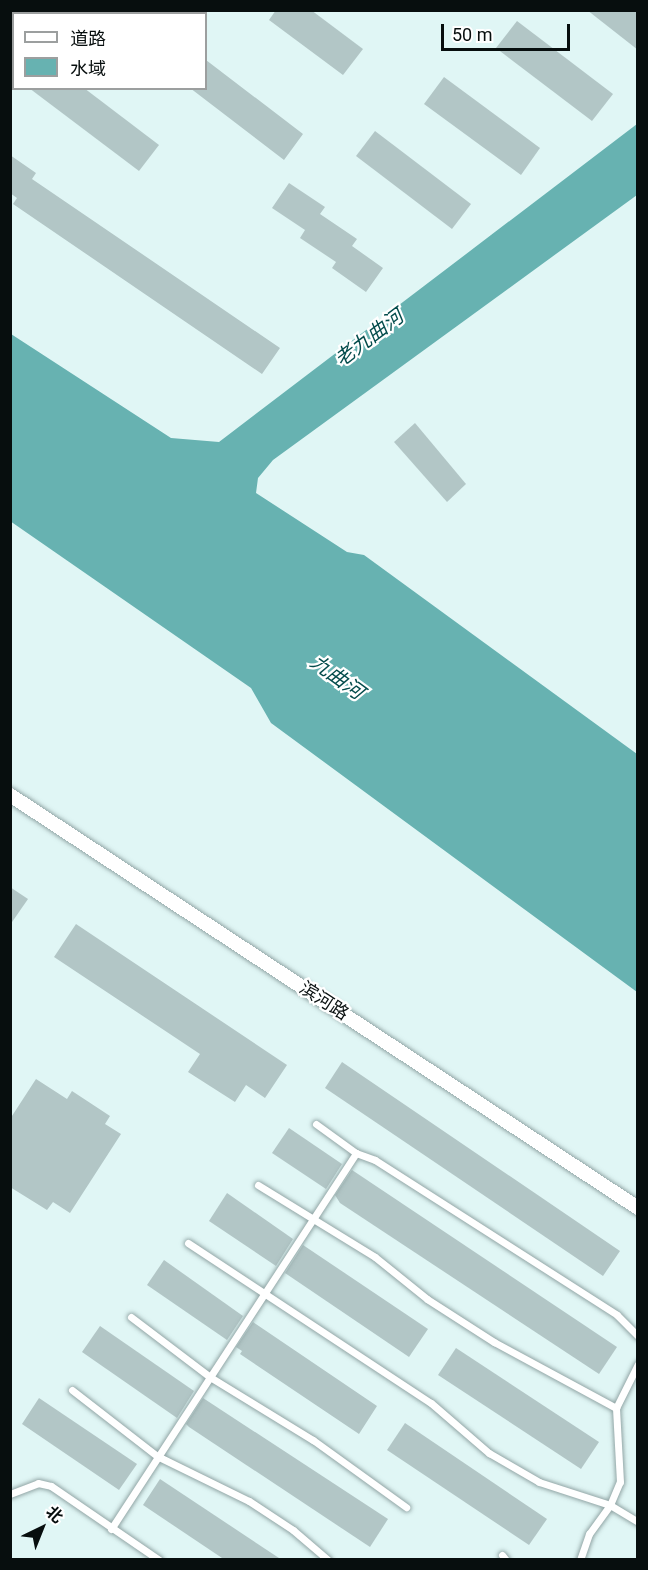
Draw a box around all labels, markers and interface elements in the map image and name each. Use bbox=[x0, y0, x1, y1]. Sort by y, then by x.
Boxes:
legend bbox=[12, 12, 207, 90]
scale bar bbox=[444, 12, 573, 50]
text: 50 m bbox=[452, 24, 492, 45]
text: 道路 bbox=[70, 28, 106, 49]
text: 水域 bbox=[70, 58, 106, 79]
water label: 老九曲河 bbox=[330, 304, 408, 372]
water label: 九曲河 bbox=[306, 650, 368, 704]
street label: 滨河路 bbox=[295, 977, 353, 1025]
north arrow bbox=[12, 1498, 72, 1558]
text: 北 bbox=[42, 1502, 67, 1527]

